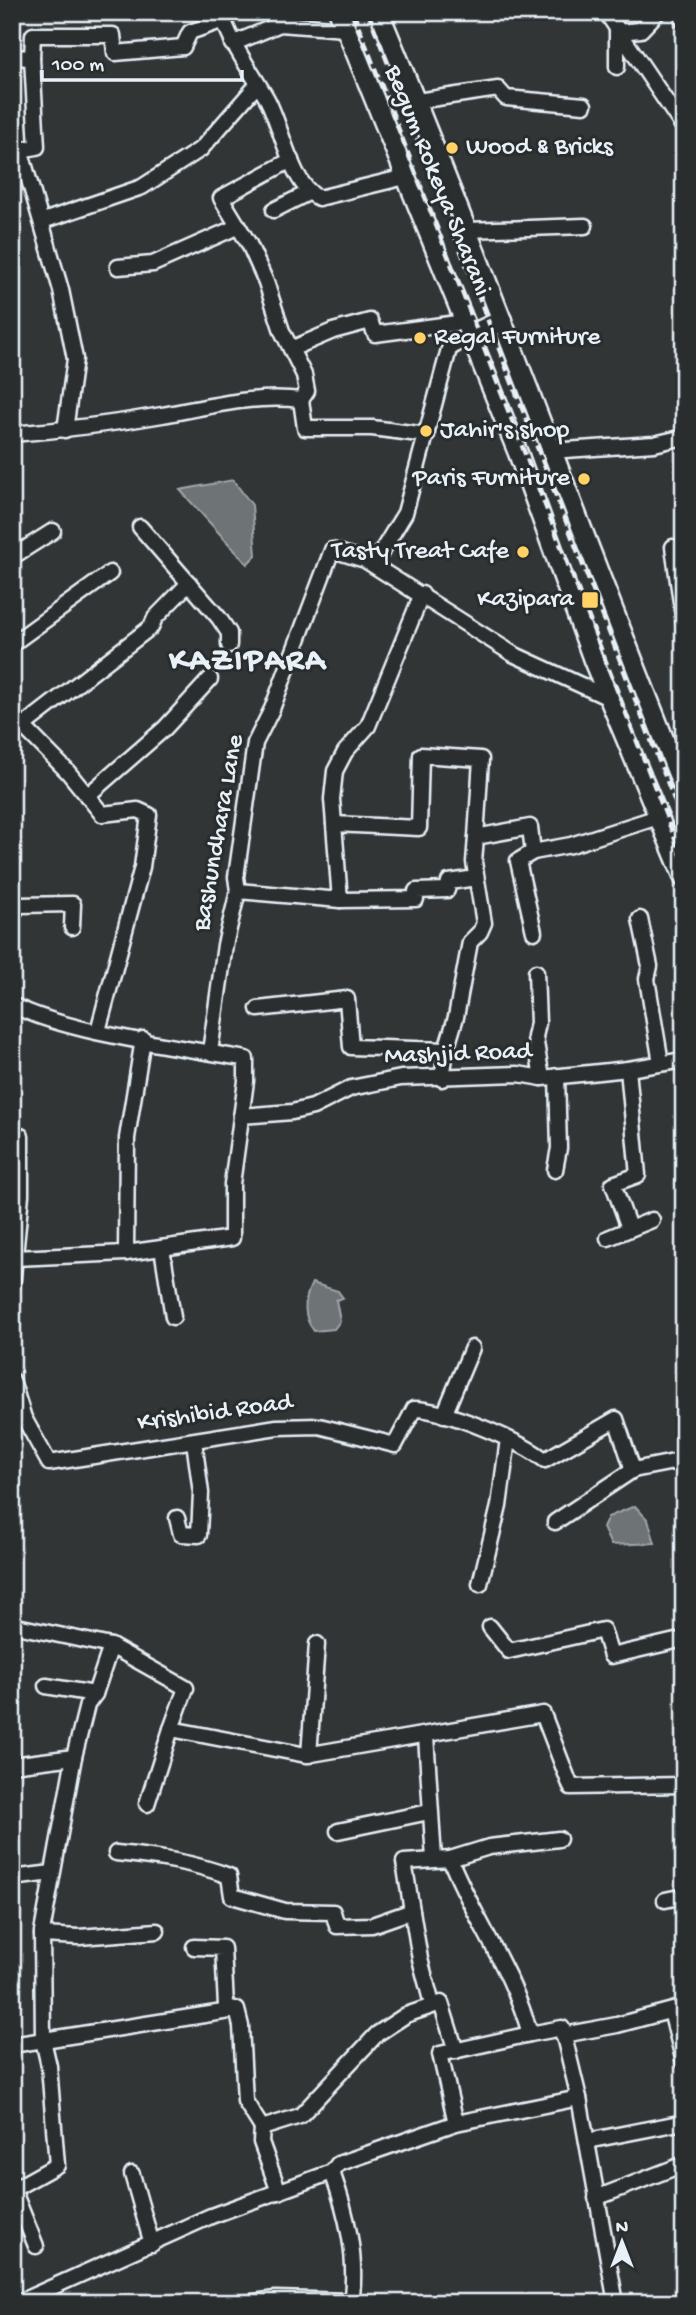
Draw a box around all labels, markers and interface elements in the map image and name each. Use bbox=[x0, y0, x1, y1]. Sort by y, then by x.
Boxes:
scale bar bbox=[42, 38, 242, 82]
text: 100 m bbox=[51, 54, 104, 79]
street label: Begum Rokeya Sharani bbox=[375, 60, 496, 301]
place label: Wood & Bricks bbox=[466, 133, 614, 164]
marker: Wood & Bricks bbox=[444, 140, 460, 156]
place label: Regal Furniture bbox=[434, 323, 601, 354]
marker: Regal Furniture bbox=[412, 330, 428, 346]
place label: Jahir's shop bbox=[440, 416, 569, 447]
marker: Jahir's shop bbox=[418, 423, 434, 439]
place label: Paris Furniture bbox=[412, 464, 571, 495]
marker: Paris Furniture bbox=[576, 471, 592, 487]
place label: Tasty Treat Cafe bbox=[330, 537, 510, 568]
marker: Tasty Treat Cafe bbox=[515, 544, 531, 560]
place label: Kazipara bbox=[477, 585, 576, 616]
marker: Kazipara bbox=[580, 590, 600, 610]
district label: KAZIPARA bbox=[168, 643, 327, 681]
street label: Bashundhara Lane bbox=[187, 732, 253, 935]
street label: Mashjid Road bbox=[384, 1037, 534, 1073]
street label: Krishibid Road bbox=[136, 1388, 296, 1440]
north arrow bbox=[588, 2206, 658, 2276]
text: N bbox=[616, 2217, 628, 2240]

